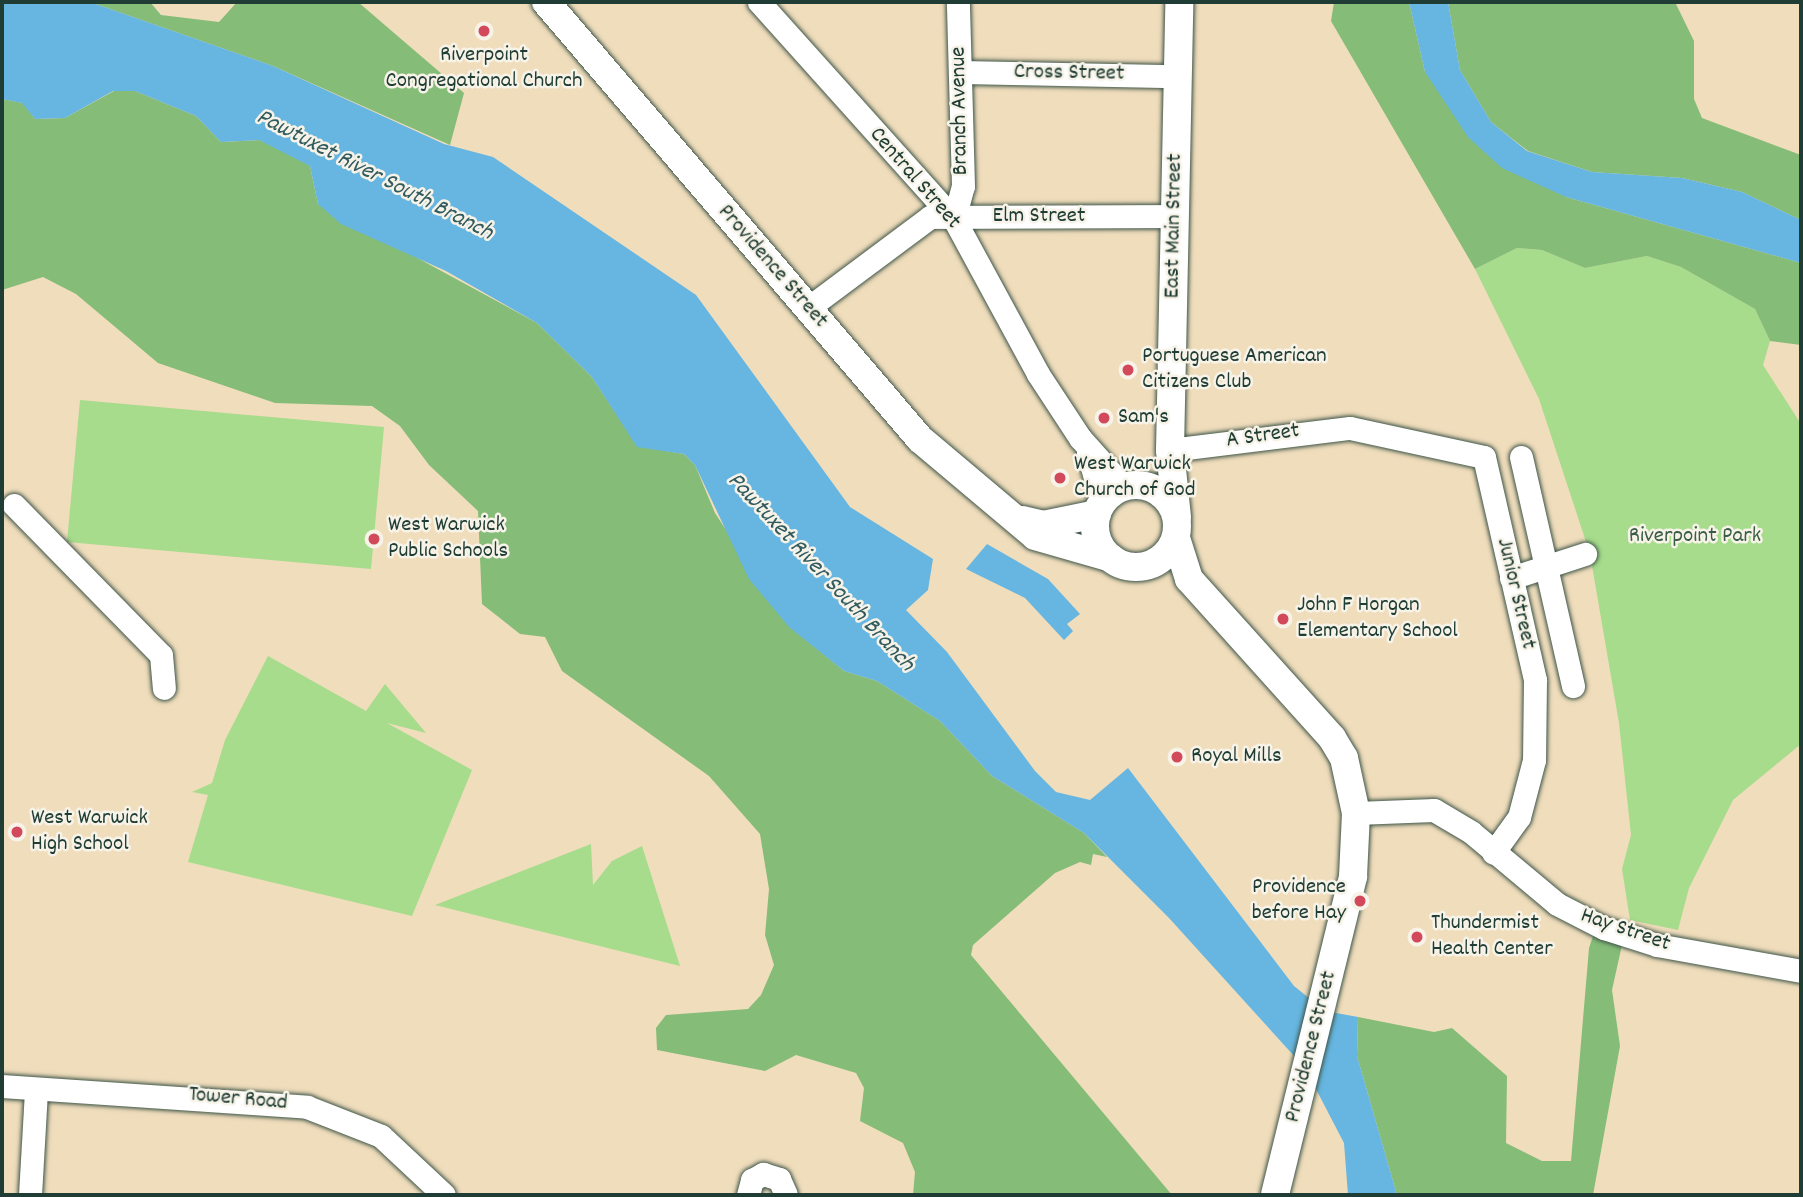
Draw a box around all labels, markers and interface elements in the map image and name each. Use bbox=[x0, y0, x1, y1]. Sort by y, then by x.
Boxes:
marker: Riverpoint Congregational Church bbox=[476, 23, 492, 39]
place label: Riverpoint Congregational Church bbox=[385, 42, 583, 96]
street label: Branch Avenue bbox=[946, 46, 976, 176]
street label: Cross Street bbox=[1013, 59, 1125, 89]
water label: Pawtuxet River South Branch bbox=[251, 104, 497, 248]
street label: Central Street bbox=[862, 122, 966, 236]
street label: East Main Street bbox=[1160, 153, 1190, 299]
street label: Providence Street bbox=[711, 199, 833, 335]
street label: Elm Street bbox=[993, 203, 1085, 231]
place label: Portuguese American Citizens Club bbox=[1142, 343, 1327, 397]
marker: Portuguese American Citizens Club bbox=[1120, 362, 1136, 378]
place label: Sam's bbox=[1118, 404, 1169, 432]
marker: Sam's bbox=[1096, 410, 1112, 426]
street label: A Street bbox=[1225, 418, 1301, 456]
place label: West Warwick Church of God bbox=[1074, 451, 1196, 505]
water label: Pawtuxet River South Branch bbox=[720, 467, 920, 679]
marker: West Warwick Church of God bbox=[1052, 470, 1068, 486]
place label: West Warwick Public Schools bbox=[388, 512, 508, 566]
park label: Riverpoint Park bbox=[1629, 523, 1761, 551]
marker: West Warwick Public Schools bbox=[366, 531, 382, 547]
street label: Junior Street bbox=[1489, 536, 1541, 652]
place label: John F Horgan Elementary School bbox=[1297, 592, 1458, 646]
marker: John F Horgan Elementary School bbox=[1275, 611, 1291, 627]
place label: Royal Mills bbox=[1191, 743, 1282, 771]
marker: Royal Mills bbox=[1169, 749, 1185, 765]
place label: West Warwick High School bbox=[31, 805, 148, 859]
marker: West Warwick High School bbox=[9, 824, 25, 840]
place label: Providence before Hay bbox=[1252, 874, 1346, 928]
marker: Providence before Hay bbox=[1352, 893, 1368, 909]
street label: Hay Street bbox=[1577, 903, 1673, 959]
place label: Thundermist Health Center bbox=[1431, 910, 1553, 964]
marker: Thundermist Health Center bbox=[1409, 929, 1425, 945]
street label: Providence Street bbox=[1280, 968, 1344, 1126]
street label: Tower Road bbox=[187, 1082, 289, 1118]

